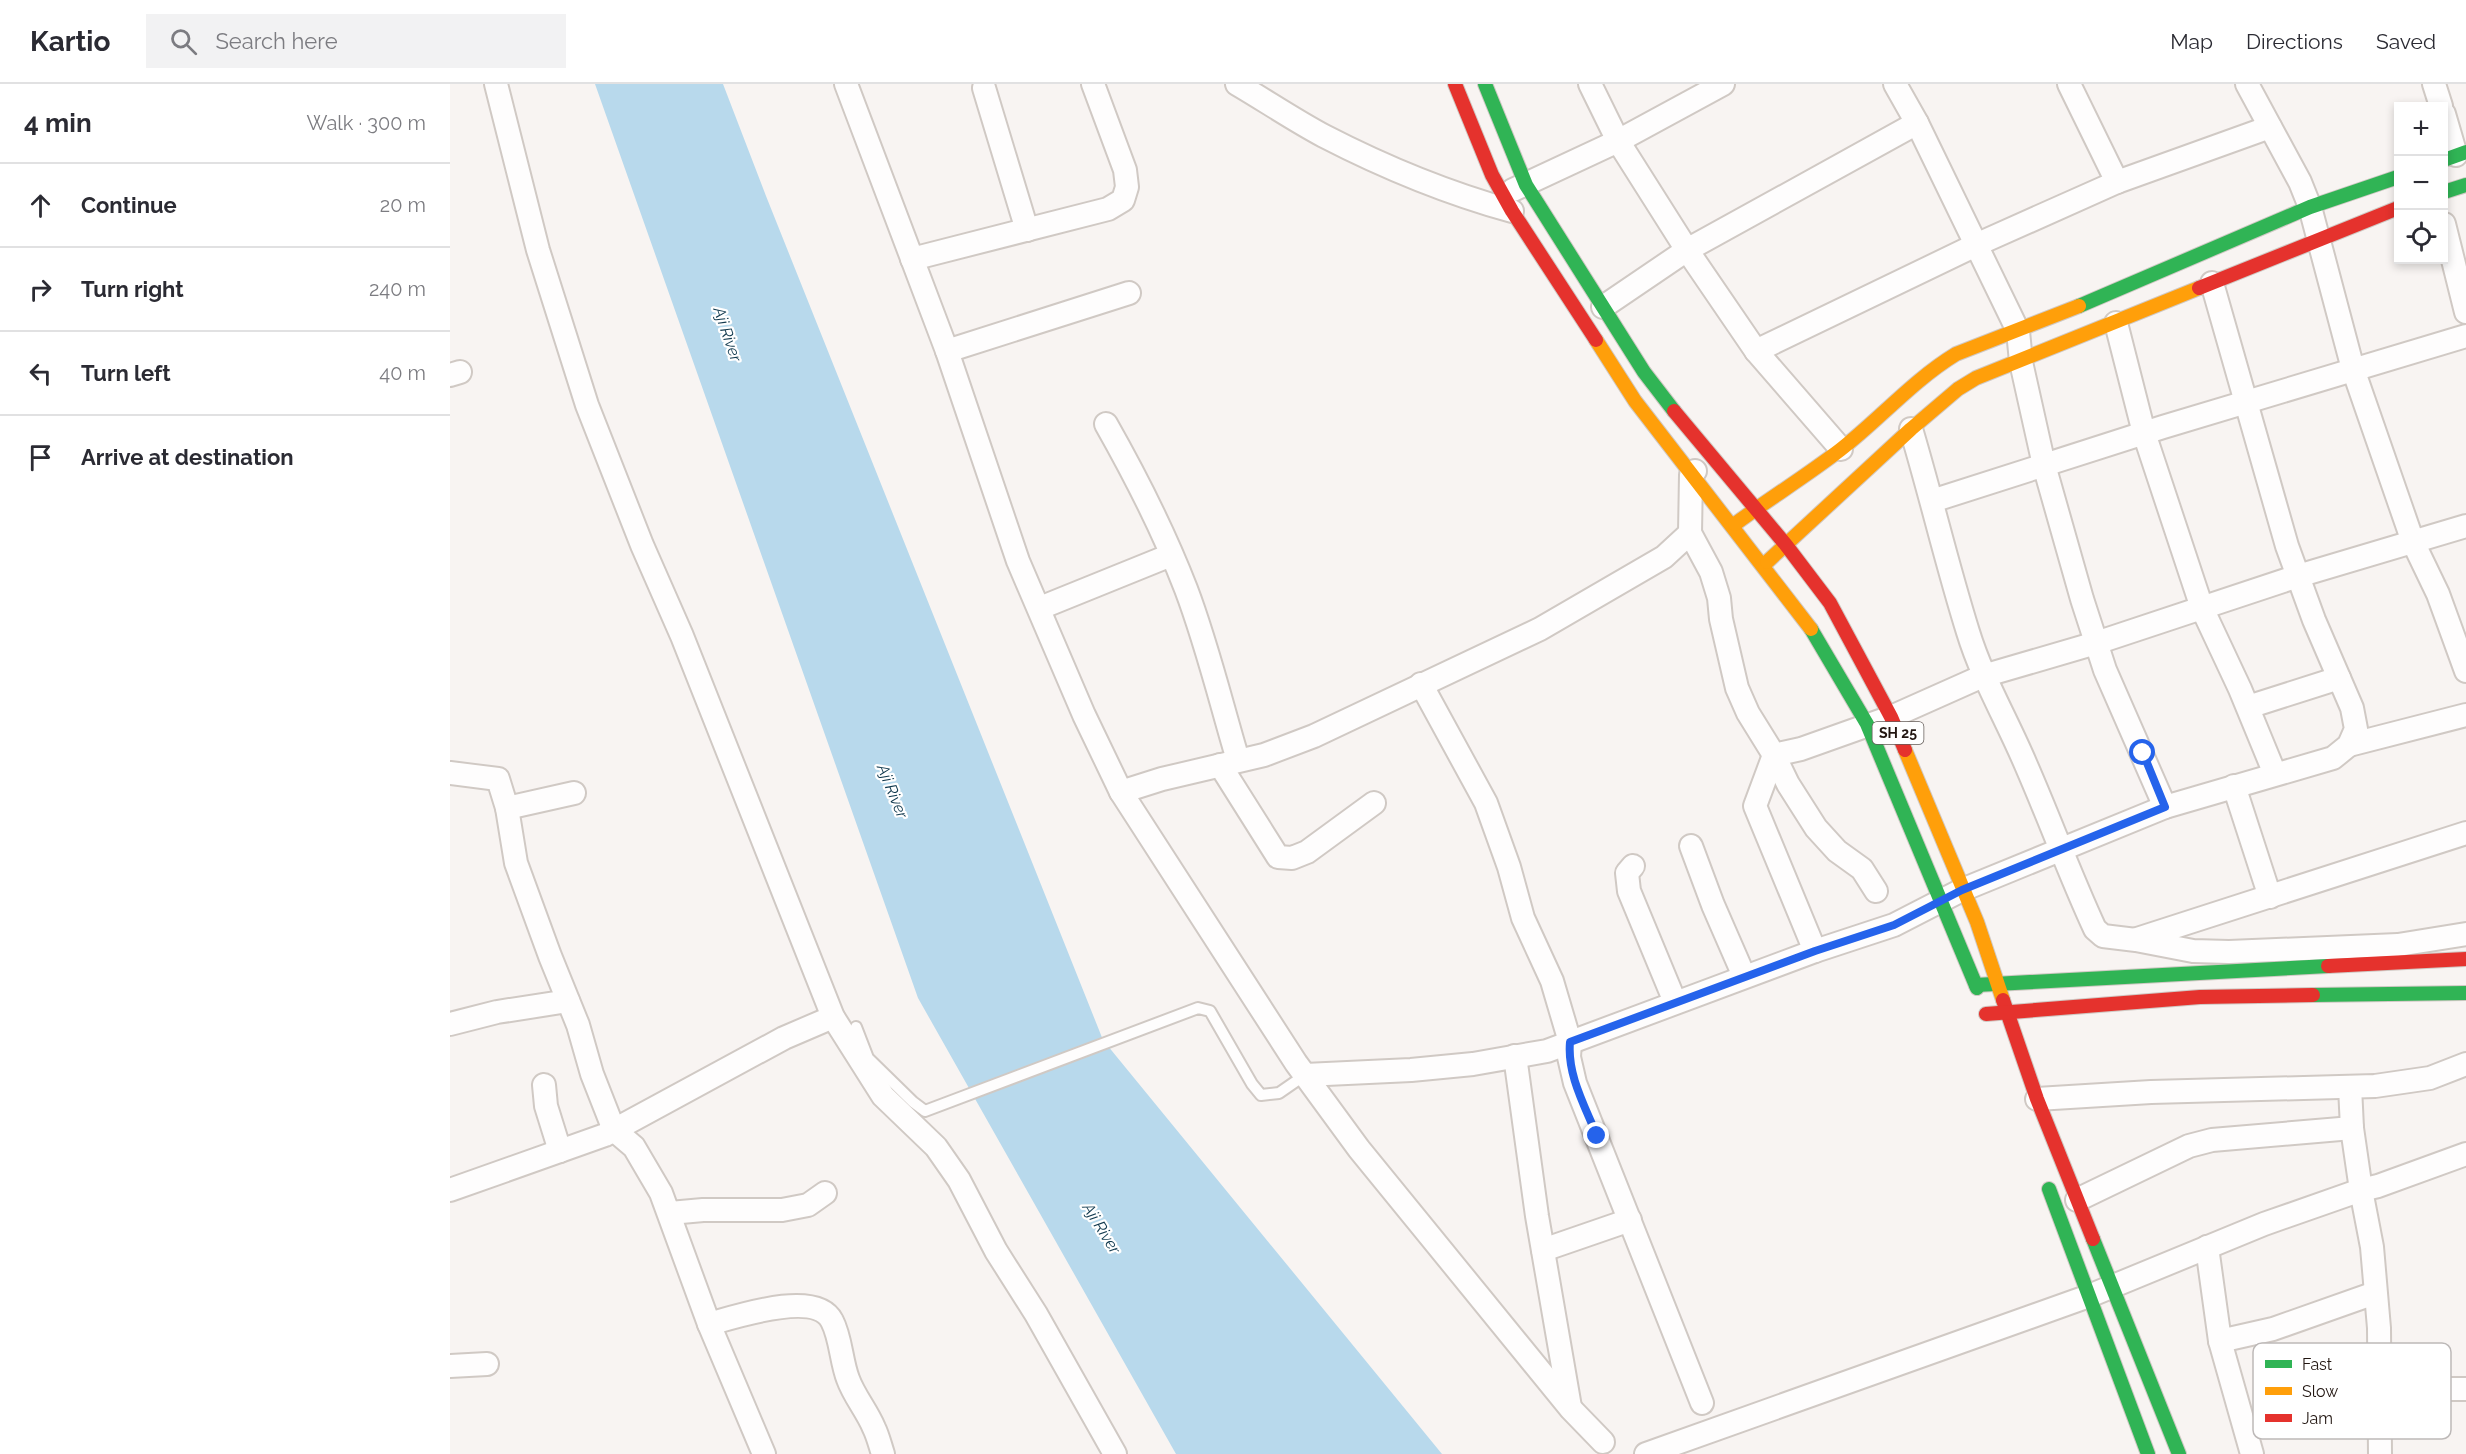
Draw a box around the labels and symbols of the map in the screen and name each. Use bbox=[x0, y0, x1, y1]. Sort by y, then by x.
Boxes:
water label: Aji River bbox=[709, 303, 746, 364]
road number: SH 25 bbox=[1872, 722, 1924, 744]
route start bbox=[2129, 739, 2155, 765]
water label: Aji River bbox=[873, 761, 912, 821]
route end bbox=[1583, 1122, 1609, 1148]
water label: Aji River bbox=[1078, 1198, 1125, 1258]
legend bbox=[2253, 1343, 2451, 1439]
text: Fast bbox=[2302, 1355, 2333, 1374]
text: Slow bbox=[2302, 1382, 2338, 1401]
text: Jam bbox=[2302, 1409, 2333, 1428]

